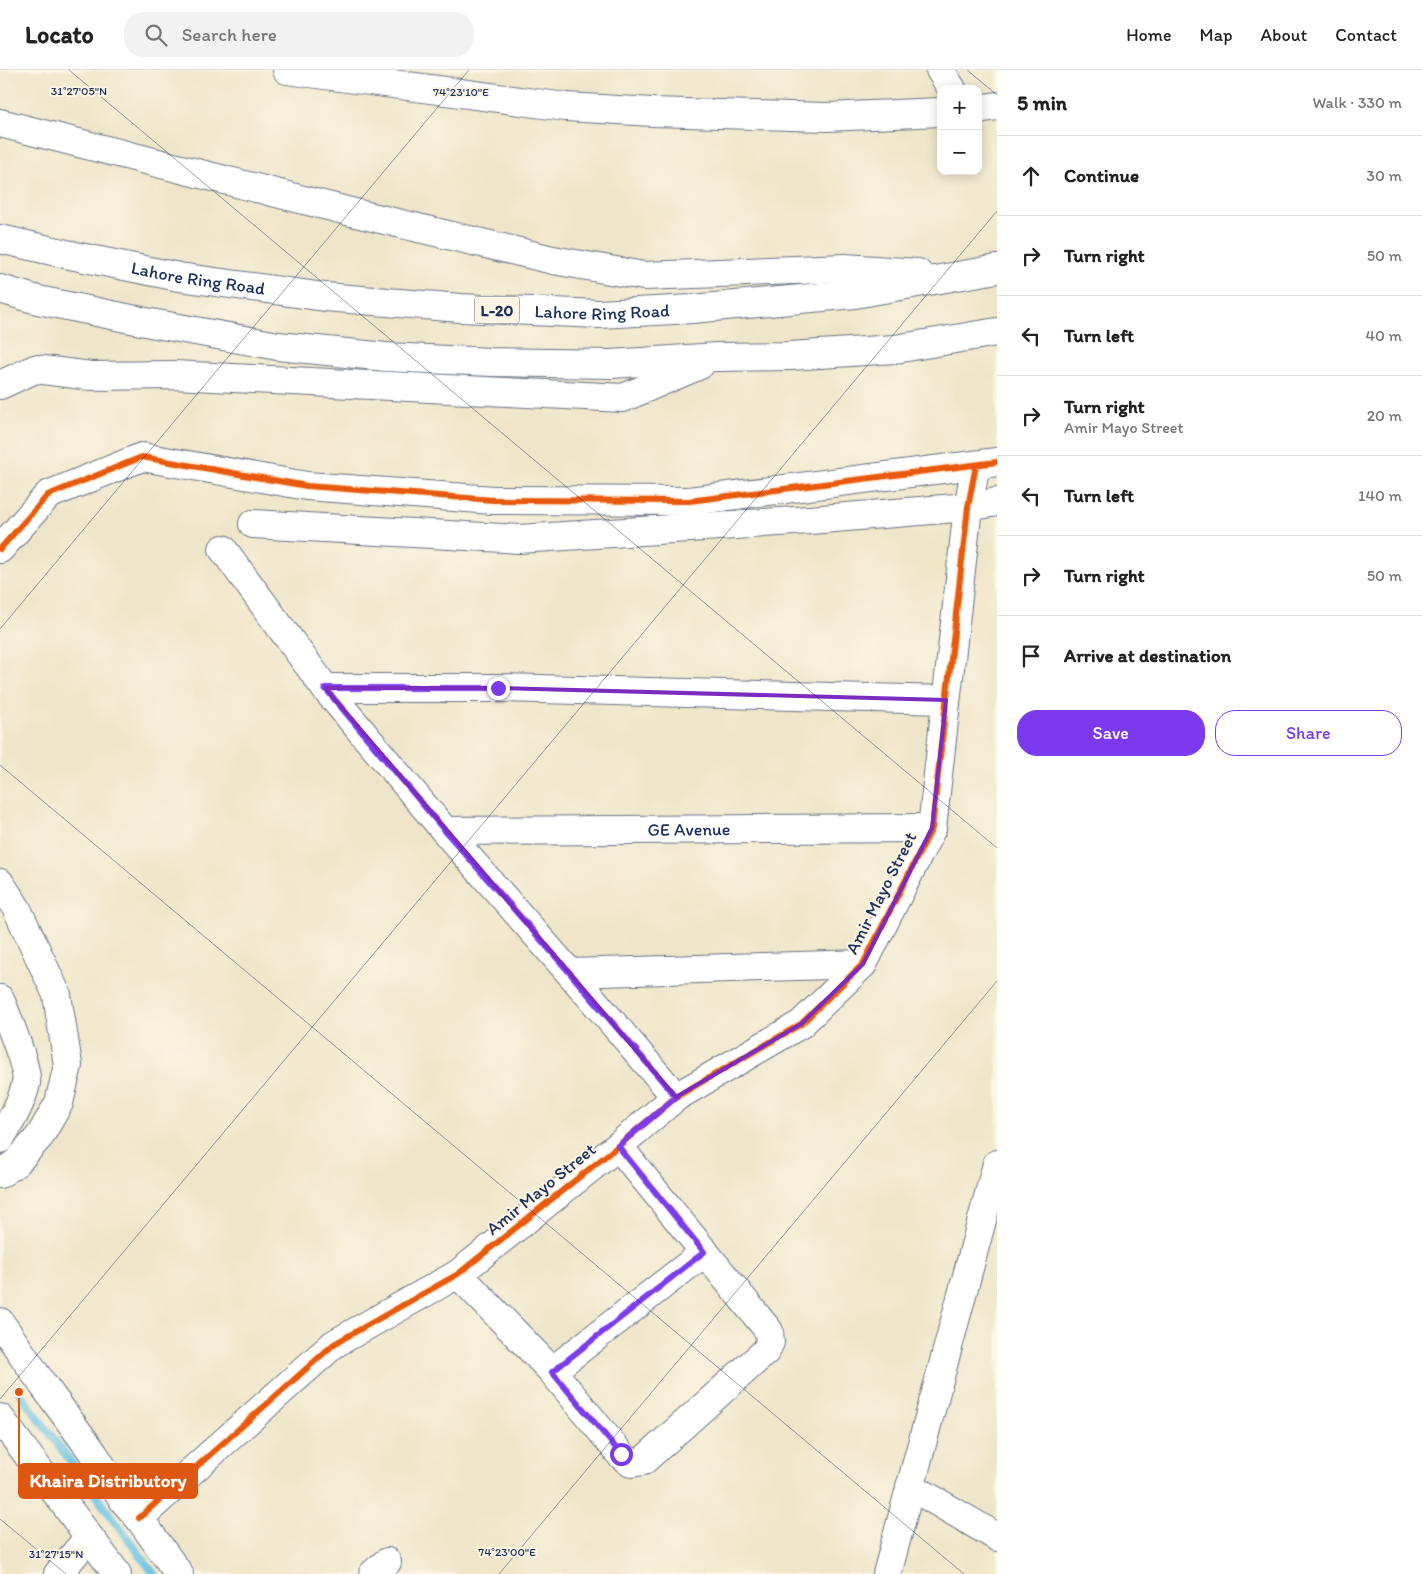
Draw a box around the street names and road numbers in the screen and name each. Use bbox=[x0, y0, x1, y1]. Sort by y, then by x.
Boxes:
street label: Lahore Ring Road bbox=[129, 257, 267, 300]
road number: L-20 bbox=[474, 296, 520, 324]
street label: Lahore Ring Road bbox=[534, 299, 671, 325]
street label: GE Avenue bbox=[647, 818, 731, 841]
street label: Amir Mayo Street bbox=[841, 828, 921, 958]
street label: Amir Mayo Street bbox=[482, 1138, 600, 1240]

